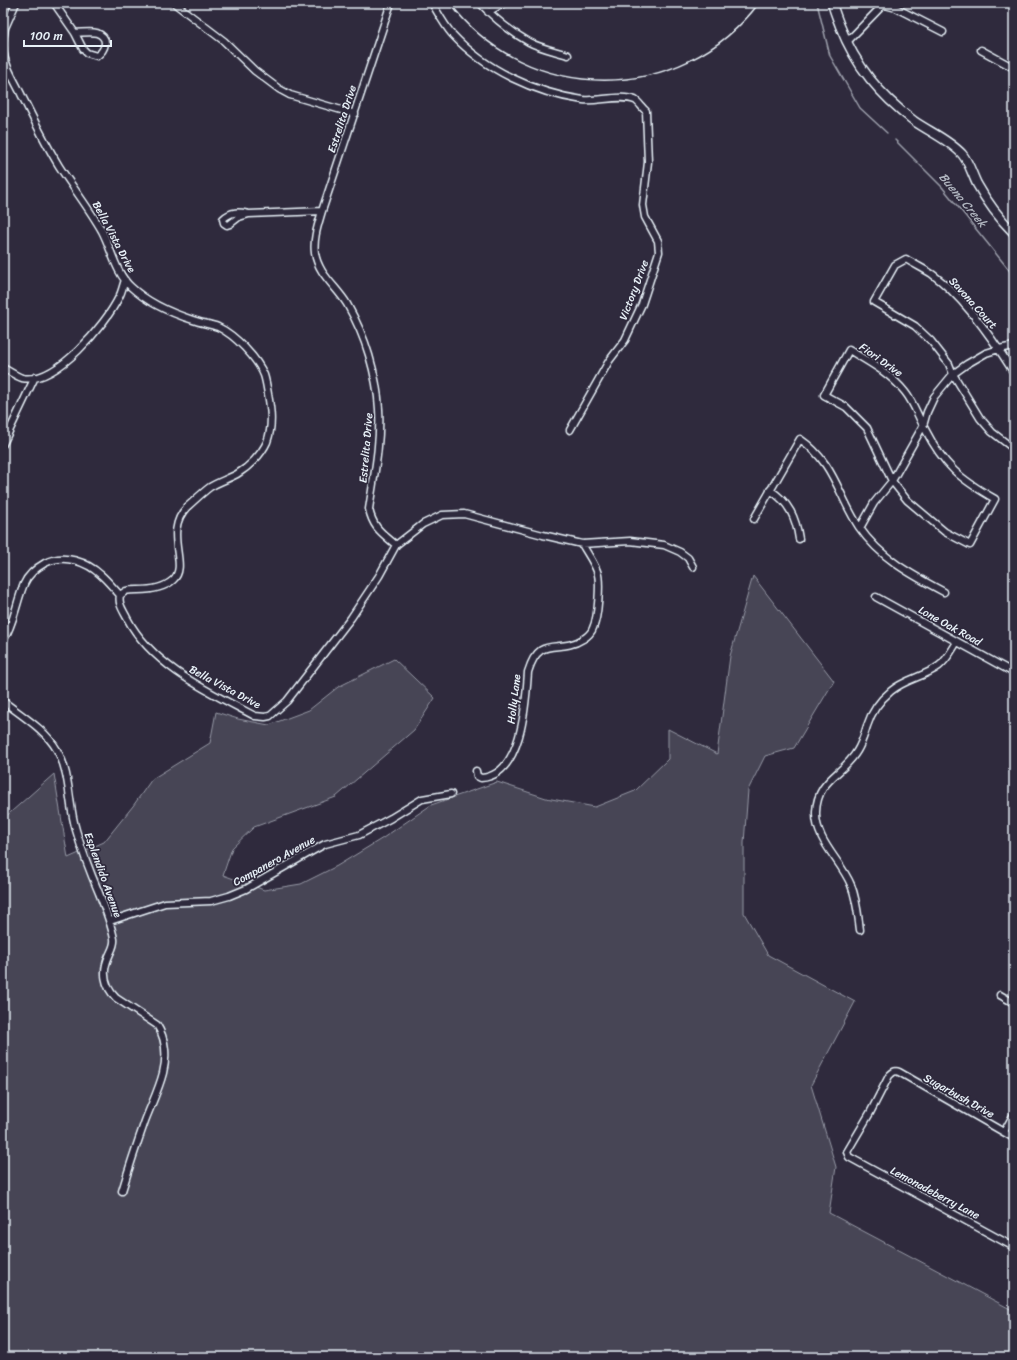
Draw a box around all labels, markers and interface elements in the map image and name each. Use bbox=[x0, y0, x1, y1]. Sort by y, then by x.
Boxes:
scale bar bbox=[24, 22, 111, 48]
text: 100 m bbox=[30, 25, 63, 47]
street label: Estrelita Drive bbox=[322, 82, 362, 155]
water label: Buena Creek bbox=[933, 167, 993, 233]
street label: Bella Vista Drive bbox=[87, 198, 141, 277]
street label: Victory Drive bbox=[614, 257, 654, 323]
street label: Savona Court bbox=[944, 272, 1002, 334]
street label: Fiori Drive bbox=[855, 338, 907, 382]
street label: Estrelita Drive bbox=[353, 412, 379, 484]
street label: Lone Oak Road bbox=[915, 601, 986, 652]
street label: Bella Vista Drive bbox=[186, 660, 265, 714]
street label: Holly Lane bbox=[502, 672, 527, 725]
street label: Esplendido Avenue bbox=[79, 830, 128, 921]
street label: Companero Avenue bbox=[229, 830, 319, 892]
street label: Sugarbush Drive bbox=[920, 1069, 998, 1124]
street label: Lemonadeberry Lane bbox=[887, 1161, 984, 1225]

